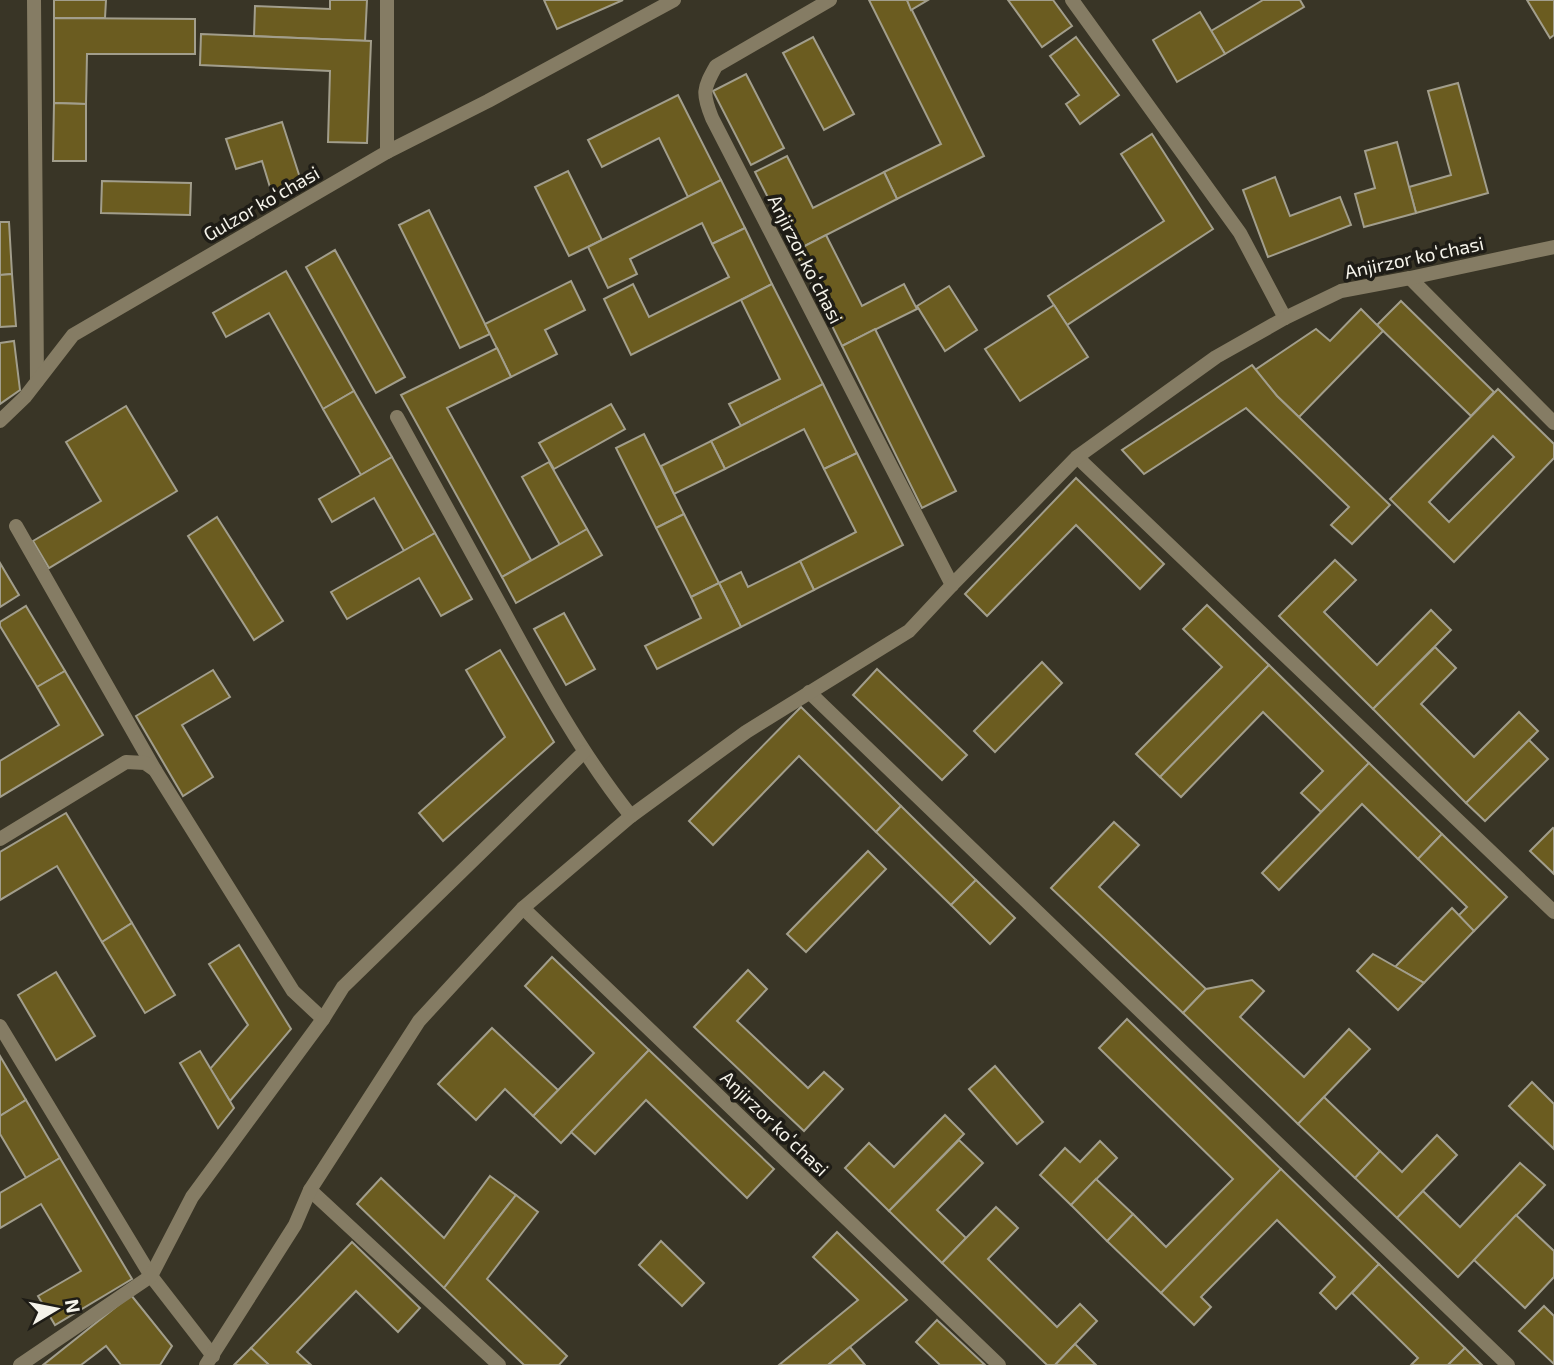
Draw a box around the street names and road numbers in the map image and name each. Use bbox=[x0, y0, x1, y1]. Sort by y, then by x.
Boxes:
street label: Gulzor koʻchasi bbox=[199, 161, 323, 245]
street label: Anjirzor koʻchasi bbox=[764, 191, 848, 327]
street label: Anjirzor koʻchasi bbox=[1342, 231, 1486, 283]
street label: Anjirzor koʻchasi bbox=[716, 1066, 834, 1180]

